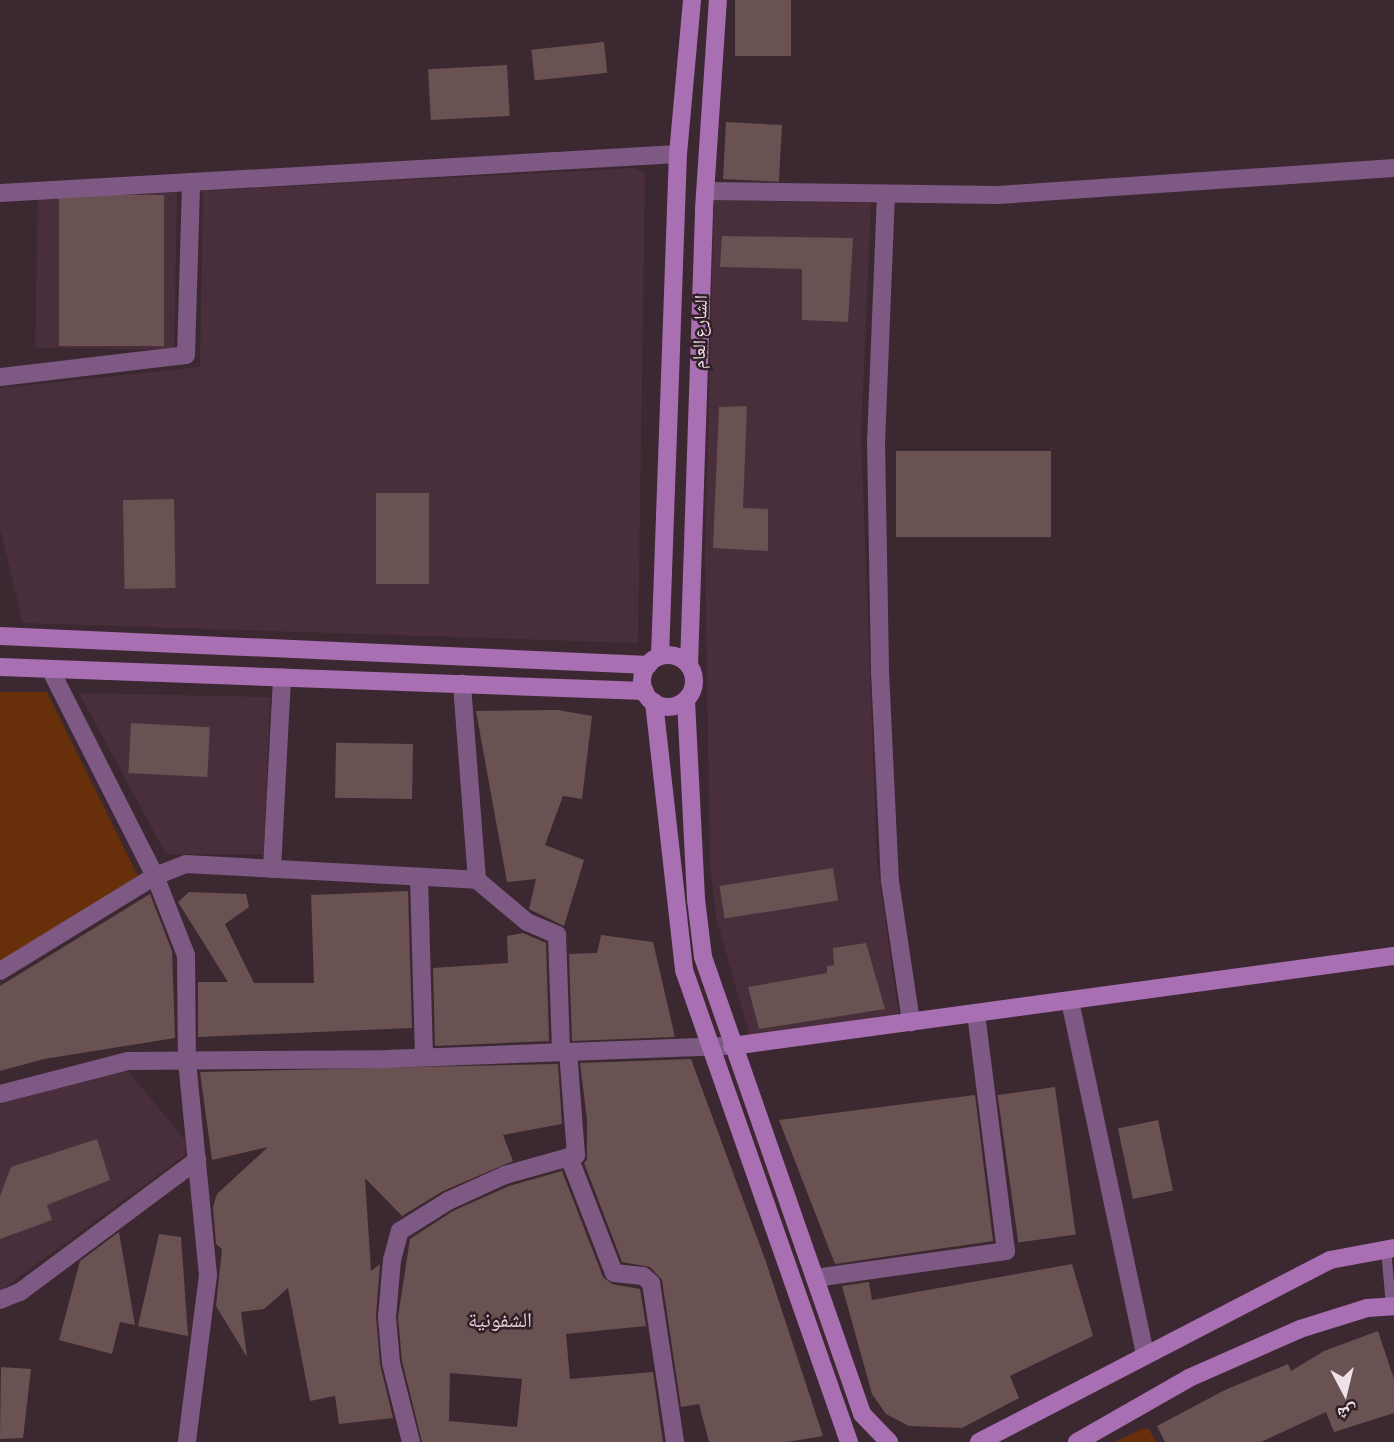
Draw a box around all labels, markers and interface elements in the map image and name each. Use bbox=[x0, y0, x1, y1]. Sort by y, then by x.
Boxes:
street label: الشارع العام bbox=[688, 295, 712, 369]
district label: الشفونية bbox=[468, 1306, 532, 1332]
north arrow bbox=[1310, 1358, 1380, 1428]
text: ش bbox=[1336, 1402, 1359, 1426]

